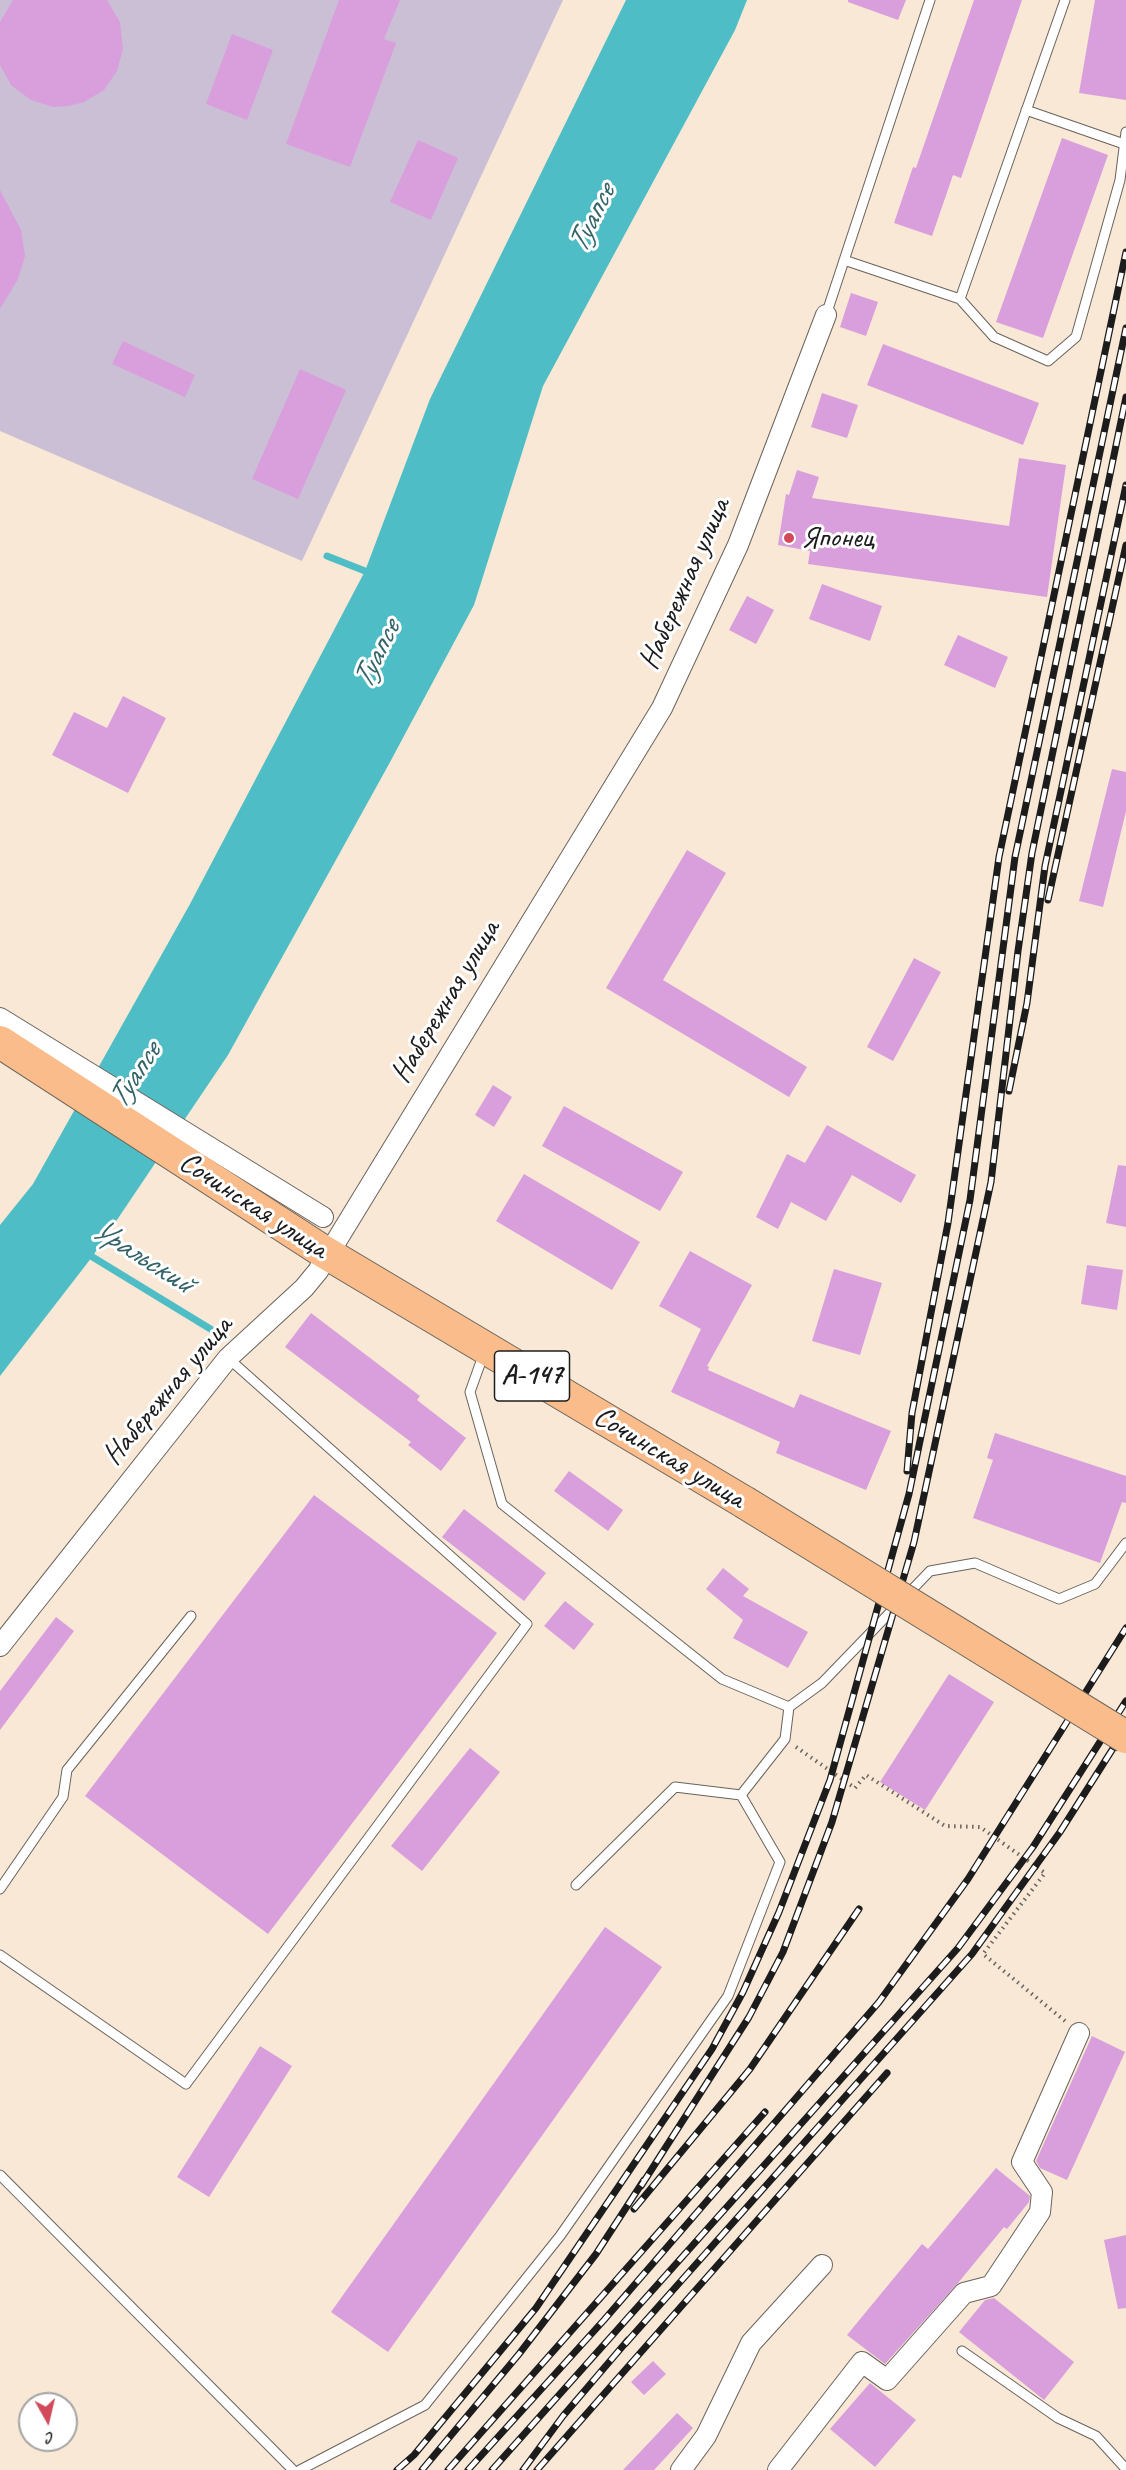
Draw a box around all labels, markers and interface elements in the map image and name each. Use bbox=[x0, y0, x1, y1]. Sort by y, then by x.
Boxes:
water label: Туапсе bbox=[559, 179, 625, 259]
street label: Набережная улица bbox=[631, 493, 739, 675]
place label: Японец bbox=[801, 520, 874, 556]
marker: Японец bbox=[782, 531, 796, 545]
water label: Туапсе bbox=[344, 615, 410, 695]
street label: Набережная улица bbox=[383, 914, 509, 1090]
water label: Туапсе bbox=[100, 1036, 170, 1116]
street label: Сочинская улица bbox=[172, 1145, 334, 1267]
water label: Уральский bbox=[84, 1211, 200, 1303]
street label: Набережная улица bbox=[95, 1309, 241, 1473]
road number: А-147 bbox=[494, 1351, 570, 1401]
street label: Сочинская улица bbox=[587, 1399, 751, 1517]
north arrow bbox=[18, 2392, 78, 2452]
text: С bbox=[45, 2427, 56, 2448]

